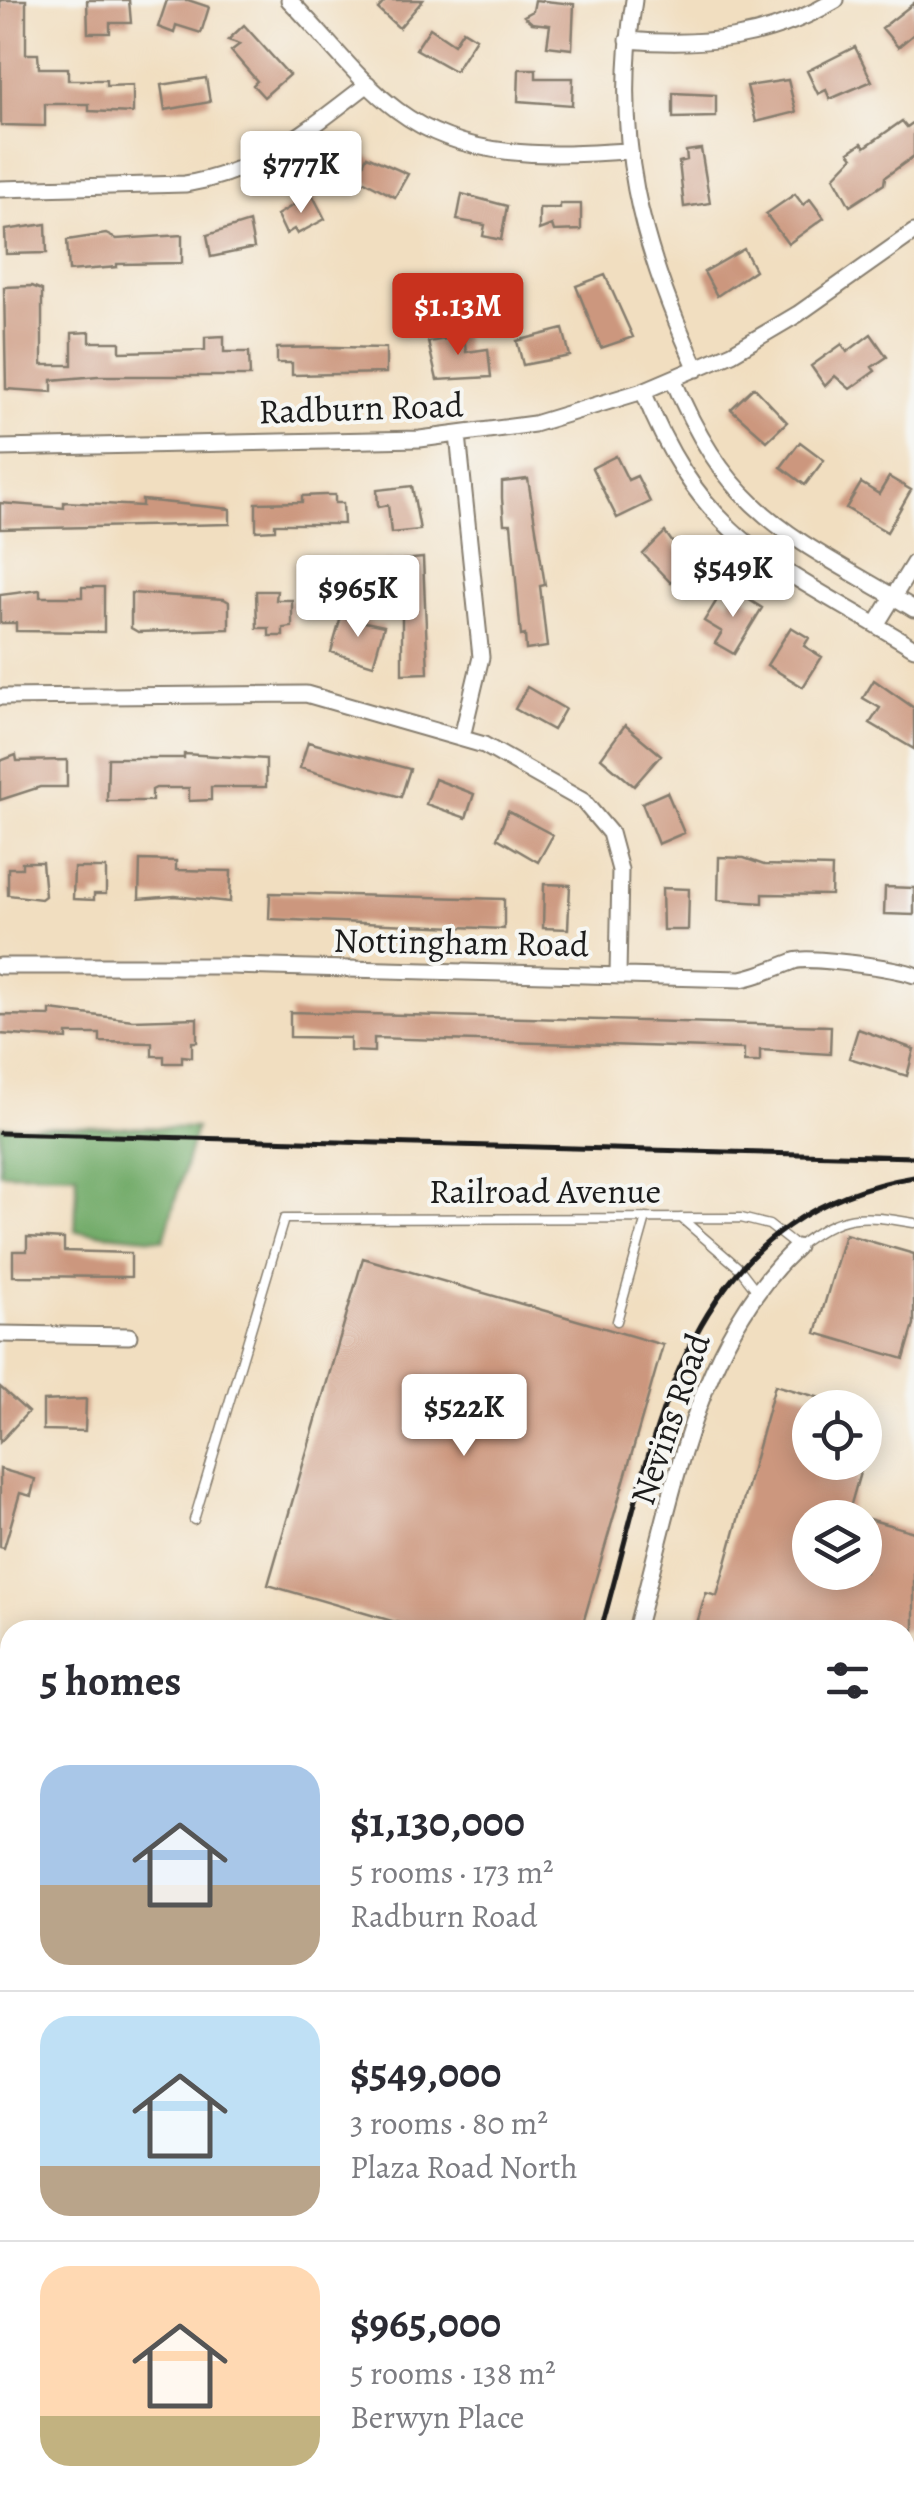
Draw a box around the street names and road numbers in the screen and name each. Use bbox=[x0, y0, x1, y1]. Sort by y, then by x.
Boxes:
street label: Radburn Road bbox=[258, 380, 464, 436]
street label: Nottingham Road bbox=[333, 916, 589, 968]
street label: Railroad Avenue bbox=[429, 1167, 661, 1215]
street label: Nevins Road bbox=[618, 1327, 722, 1511]

